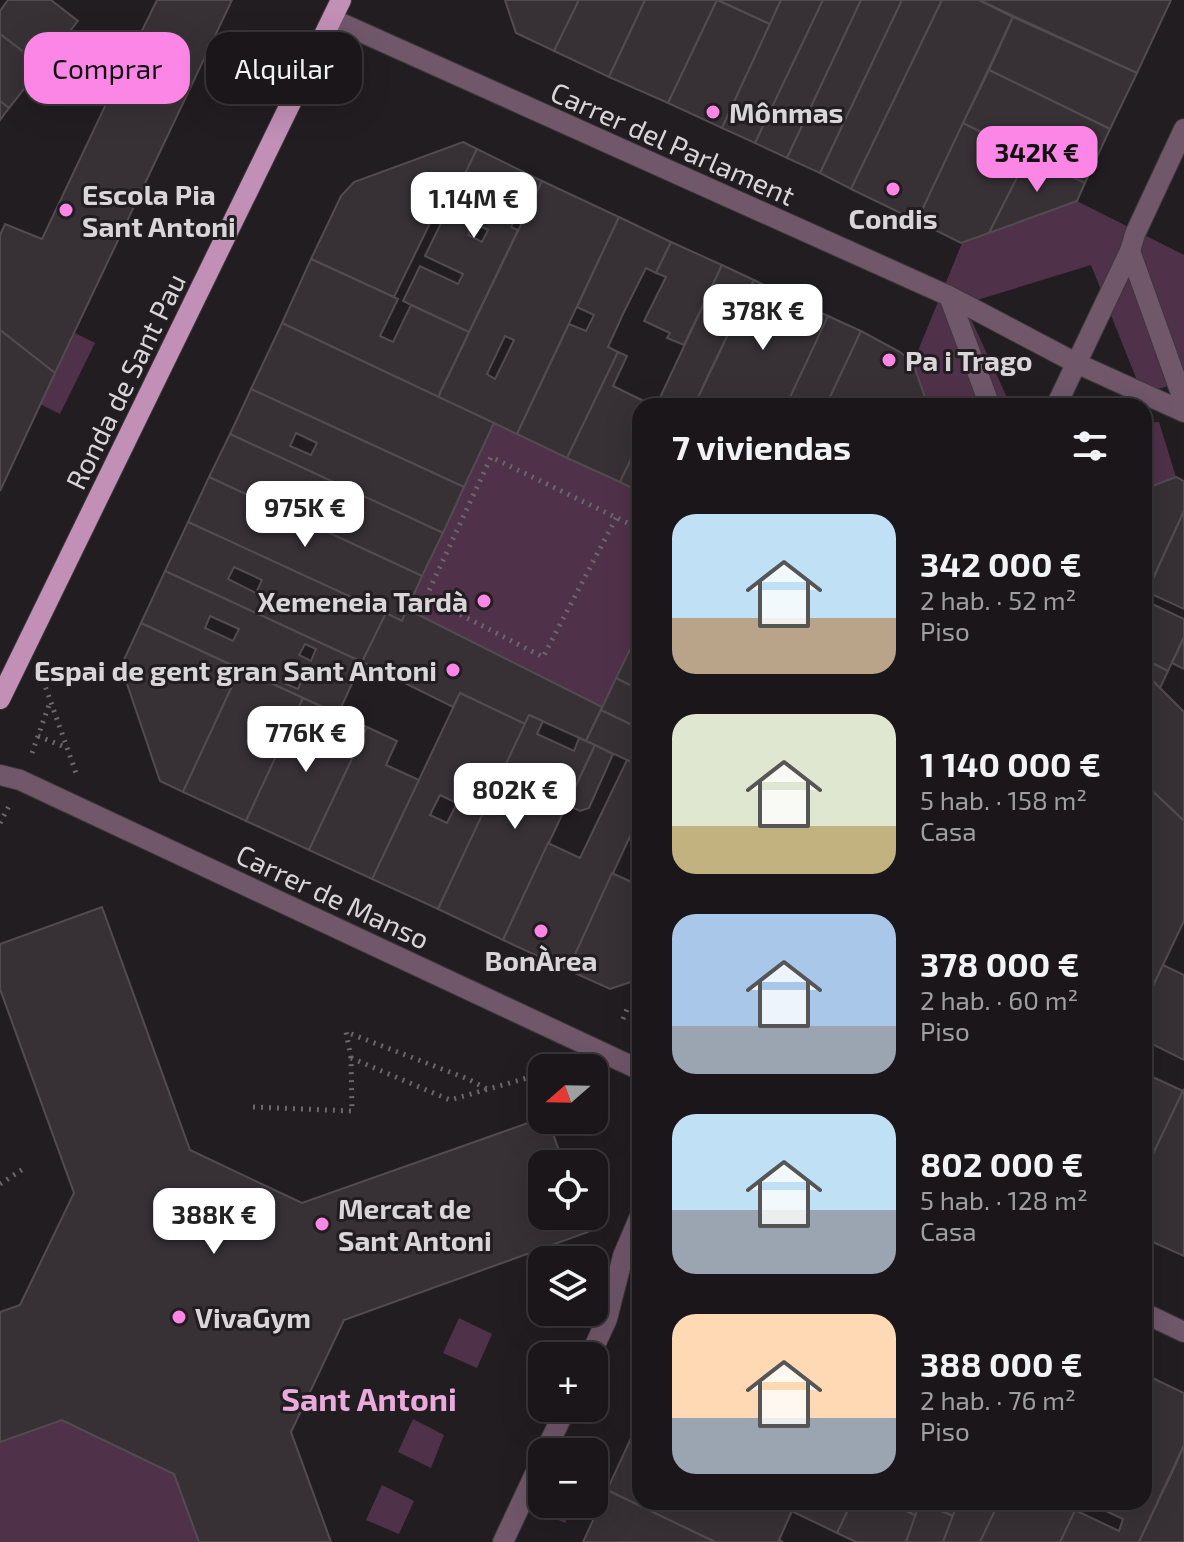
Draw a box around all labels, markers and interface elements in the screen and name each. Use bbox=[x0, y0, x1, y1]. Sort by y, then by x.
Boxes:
chip: Comprar bbox=[24, 32, 190, 104]
chip: Alquilar bbox=[206, 32, 362, 104]
street label: Carrer del Parlament bbox=[546, 74, 800, 212]
place label: Mônmas bbox=[729, 95, 843, 129]
marker: Mônmas bbox=[704, 103, 722, 121]
pin: 342K € bbox=[972, 126, 1102, 194]
text: 342K € bbox=[995, 136, 1079, 167]
pin: 1.14M € bbox=[400, 172, 548, 240]
place label: Escola Pia Sant Antoni bbox=[82, 177, 236, 243]
marker: Condis bbox=[884, 180, 902, 198]
text: 1.14M € bbox=[429, 182, 519, 213]
marker: Escola Pia Sant Antoni bbox=[57, 201, 75, 219]
place label: Condis bbox=[848, 201, 938, 235]
street label: Ronda de Sant Pau bbox=[58, 267, 192, 495]
pin: 378K € bbox=[698, 284, 828, 352]
text: 378K € bbox=[721, 294, 805, 325]
place label: Pa i Trago bbox=[905, 343, 1033, 377]
marker: Pa i Trago bbox=[880, 351, 898, 369]
icon: filters bbox=[1068, 424, 1112, 468]
text: 7 viviendas bbox=[672, 426, 851, 467]
pin: 975K € bbox=[240, 481, 370, 549]
text: 975K € bbox=[264, 491, 346, 522]
text: 342 000 € bbox=[920, 543, 1082, 584]
icon: home bbox=[736, 546, 832, 642]
place label: Xemeneia Tardà bbox=[258, 584, 468, 618]
text: 2 hab. · 52 m² bbox=[920, 584, 1076, 615]
marker: Xemeneia Tardà bbox=[475, 592, 493, 610]
text: Piso bbox=[920, 615, 970, 646]
place label: Espai de gent gran Sant Antoni bbox=[34, 653, 437, 687]
marker: Espai de gent gran Sant Antoni bbox=[444, 661, 462, 679]
pin: 776K € bbox=[241, 706, 371, 774]
text: 776K € bbox=[265, 716, 347, 747]
text: 1 140 000 € bbox=[920, 743, 1101, 784]
icon: home bbox=[736, 746, 832, 842]
pin: 802K € bbox=[450, 763, 580, 831]
text: 802K € bbox=[472, 773, 558, 804]
text: 5 hab. · 158 m² bbox=[920, 784, 1087, 815]
text: Casa bbox=[920, 815, 977, 846]
street label: Carrer de Manso bbox=[231, 836, 435, 956]
marker: BonÀrea bbox=[532, 922, 550, 940]
place label: BonÀrea bbox=[484, 943, 598, 977]
text: 378 000 € bbox=[920, 943, 1079, 984]
icon: home bbox=[736, 946, 832, 1042]
text: 2 hab. · 60 m² bbox=[920, 984, 1078, 1015]
text: Piso bbox=[920, 1015, 970, 1046]
north arrow bbox=[528, 1054, 608, 1134]
map controls bbox=[528, 1054, 608, 1518]
text: 802 000 € bbox=[920, 1143, 1083, 1184]
icon: home bbox=[736, 1146, 832, 1242]
button: locate bbox=[528, 1150, 608, 1230]
text: 5 hab. · 128 m² bbox=[920, 1184, 1088, 1215]
pin: 388K € bbox=[149, 1188, 279, 1256]
place label: Mercat de Sant Antoni bbox=[338, 1191, 492, 1257]
text: 388K € bbox=[171, 1198, 257, 1229]
marker: Mercat de Sant Antoni bbox=[313, 1215, 331, 1233]
text: Casa bbox=[920, 1215, 977, 1246]
button: layers bbox=[528, 1246, 608, 1326]
place label: VivaGym bbox=[195, 1300, 311, 1334]
marker: VivaGym bbox=[170, 1308, 188, 1326]
button: + bbox=[528, 1342, 608, 1422]
text: 388 000 € bbox=[920, 1343, 1083, 1384]
icon: home bbox=[736, 1346, 832, 1442]
district label: Sant Antoni bbox=[281, 1379, 457, 1417]
text: 2 hab. · 76 m² bbox=[920, 1384, 1076, 1415]
text: Piso bbox=[920, 1415, 970, 1446]
button: − bbox=[528, 1438, 608, 1518]

